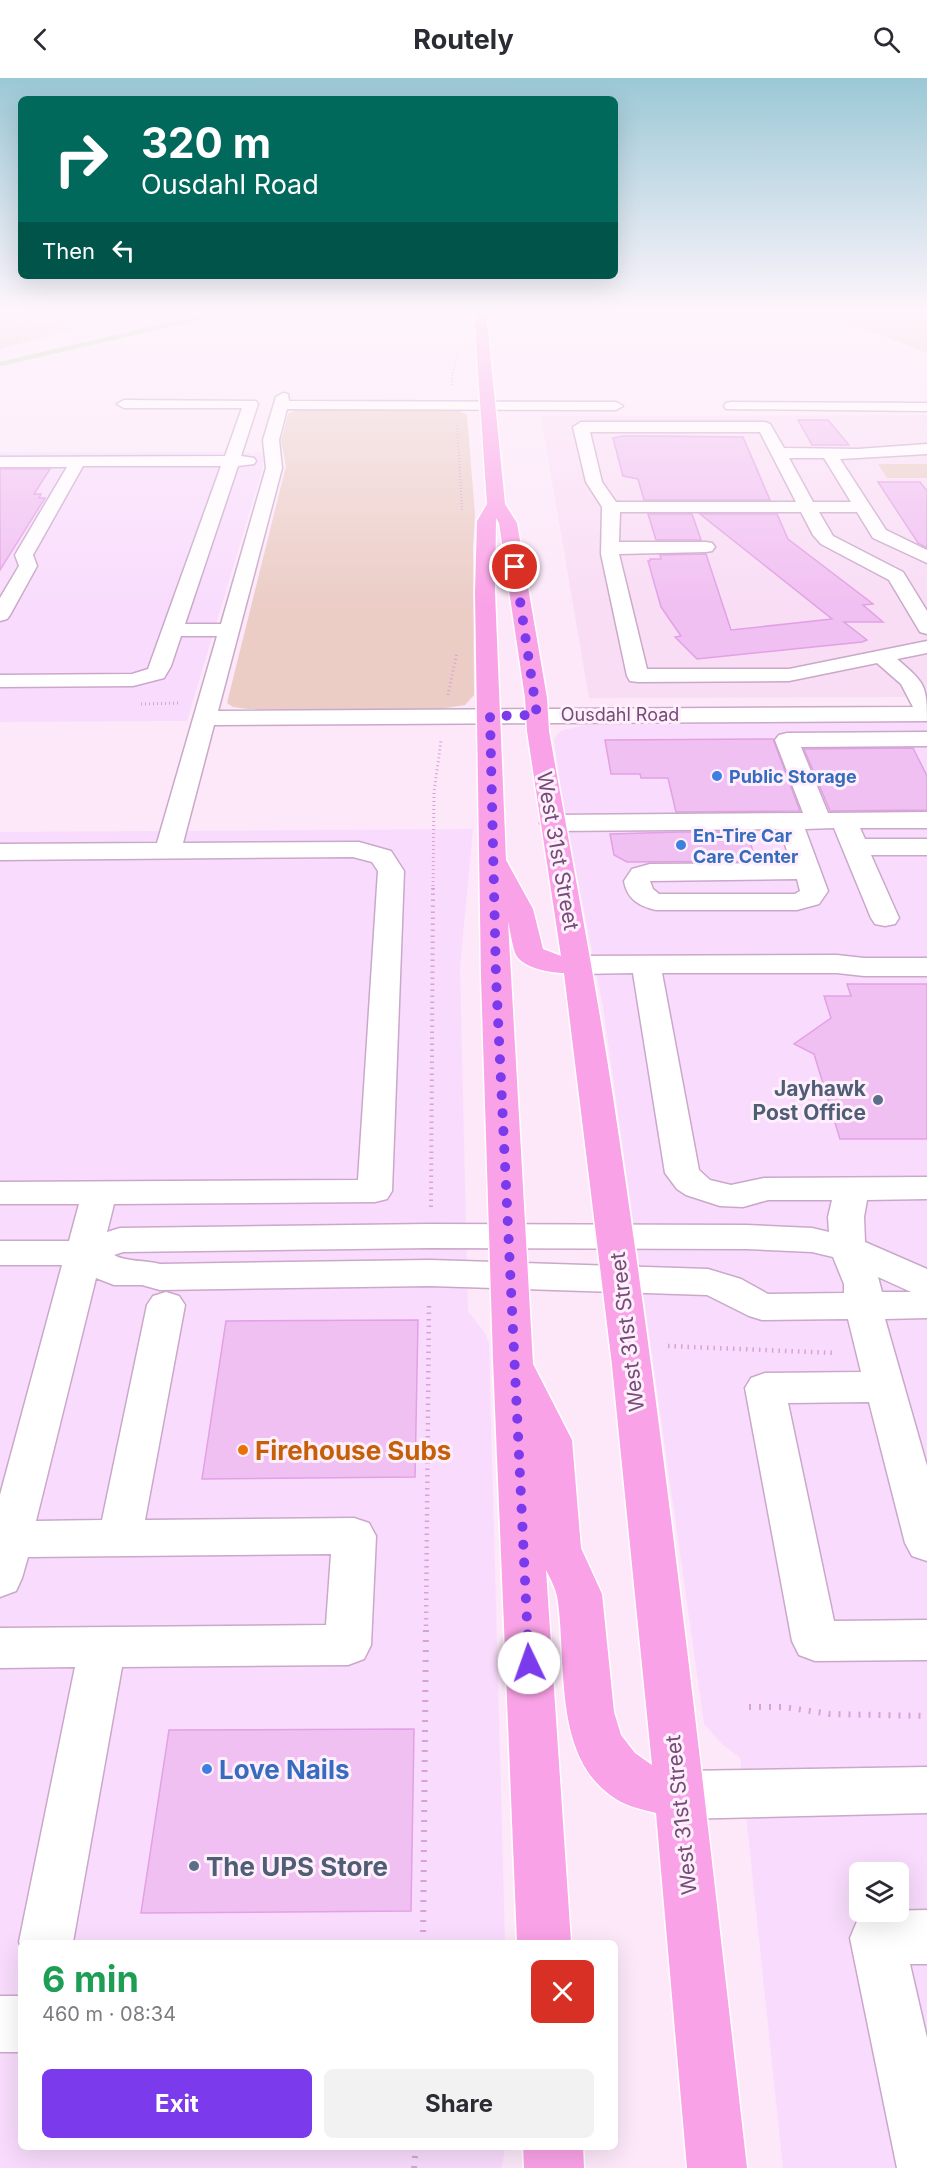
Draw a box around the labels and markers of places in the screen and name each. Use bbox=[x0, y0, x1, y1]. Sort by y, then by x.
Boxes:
pin bbox=[489, 541, 540, 592]
place label: Public Storage bbox=[729, 766, 857, 787]
marker: Public Storage bbox=[710, 769, 724, 783]
place label: En-Tire Car Care Center bbox=[693, 825, 798, 867]
marker: En-Tire Car Care Center bbox=[674, 838, 688, 852]
place label: Jayhawk Post Office bbox=[753, 1076, 867, 1125]
marker: Jayhawk Post Office bbox=[871, 1093, 885, 1107]
place label: Firehouse Subs bbox=[255, 1435, 451, 1466]
marker: Firehouse Subs bbox=[236, 1443, 250, 1457]
place label: Love Nails bbox=[219, 1754, 350, 1785]
marker: Love Nails bbox=[200, 1762, 214, 1776]
place label: The UPS Store bbox=[206, 1851, 388, 1882]
marker: The UPS Store bbox=[187, 1859, 201, 1873]

